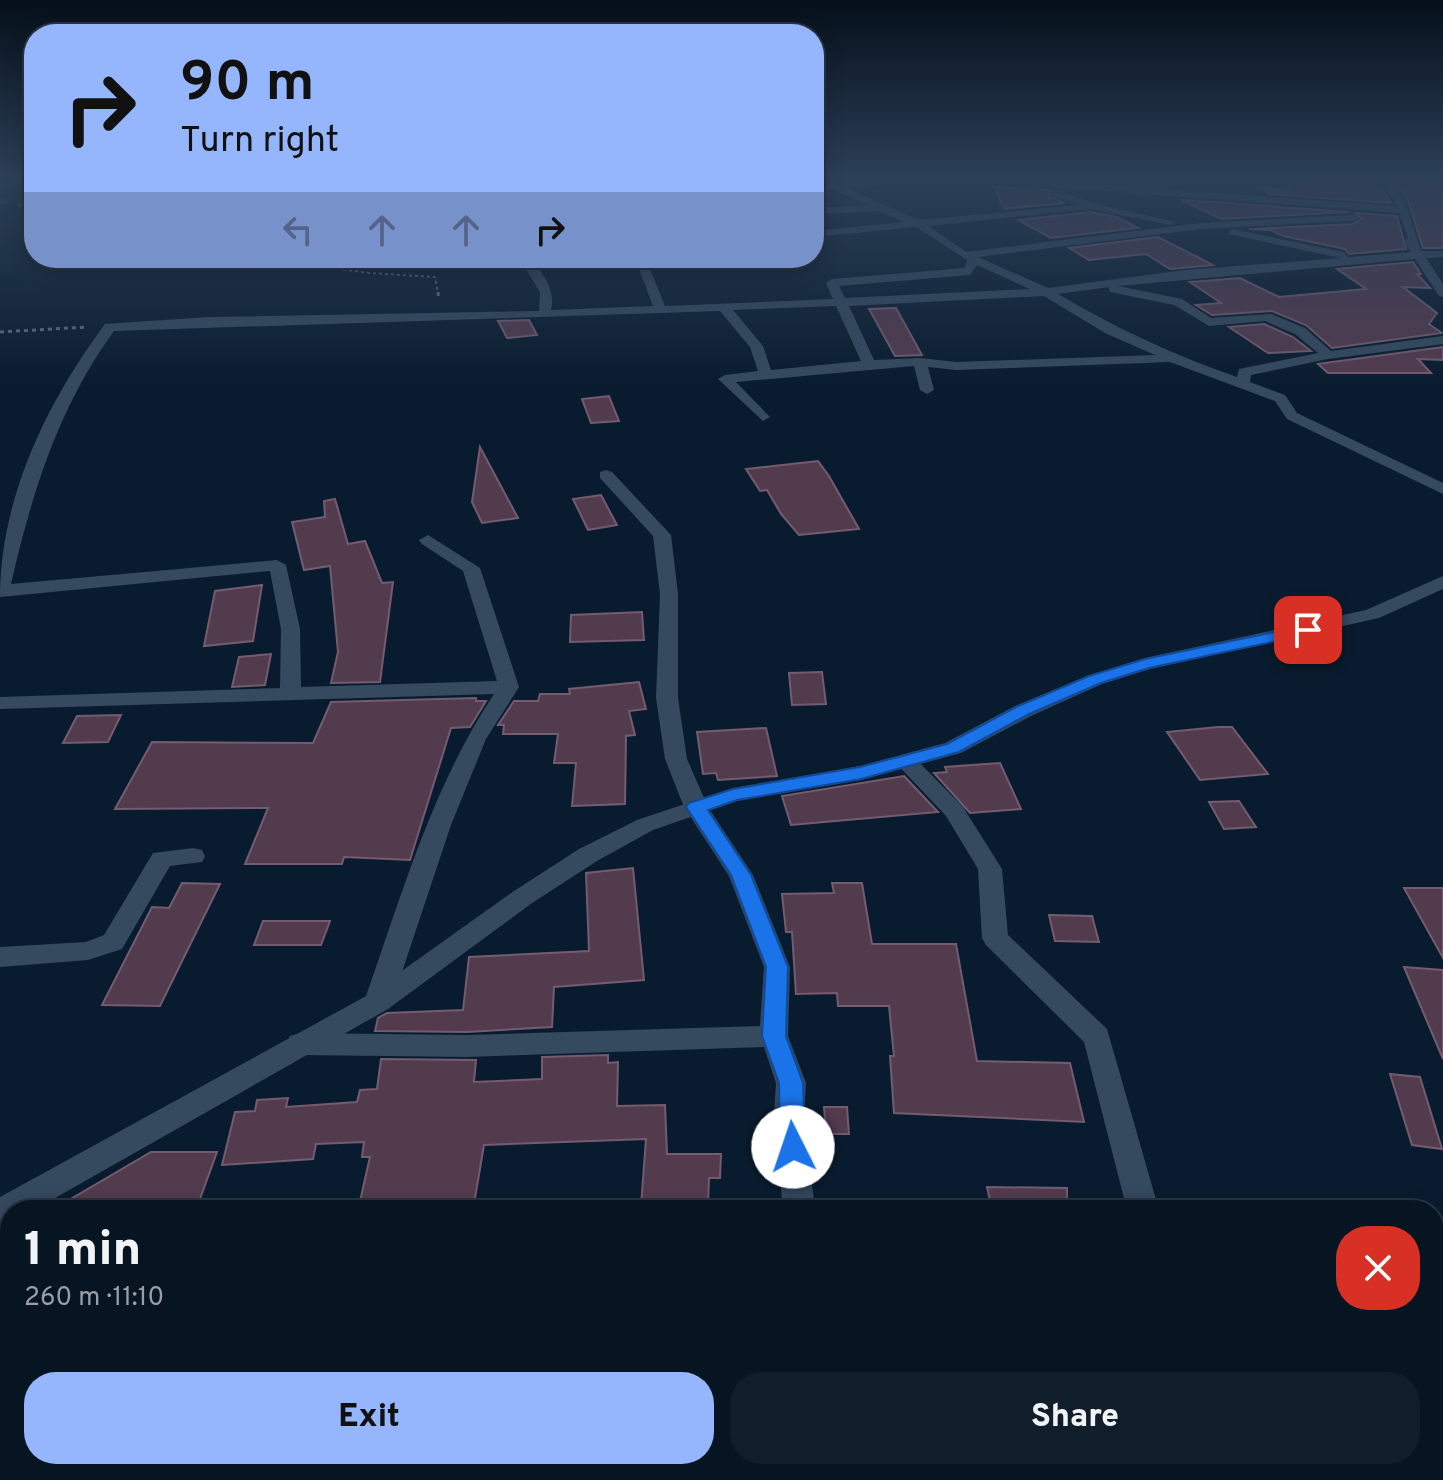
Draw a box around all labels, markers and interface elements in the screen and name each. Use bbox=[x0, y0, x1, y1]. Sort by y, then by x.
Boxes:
text: 90 m bbox=[180, 50, 315, 120]
icon: right bbox=[48, 56, 152, 160]
text: Turn right bbox=[180, 119, 339, 165]
icon: left bbox=[276, 208, 320, 252]
icon: ahead bbox=[360, 208, 404, 252]
icon: ahead bbox=[444, 208, 488, 252]
icon: right bbox=[528, 208, 572, 252]
pin bbox=[1274, 596, 1342, 664]
icon: arrive bbox=[1286, 608, 1330, 652]
position arrow bbox=[751, 1105, 835, 1189]
text: 1 min bbox=[24, 1222, 141, 1282]
button: close bbox=[1336, 1226, 1420, 1310]
text: 260 m · 11:10 bbox=[24, 1282, 164, 1315]
button: Exit bbox=[24, 1372, 714, 1464]
button: Share bbox=[730, 1372, 1420, 1464]

